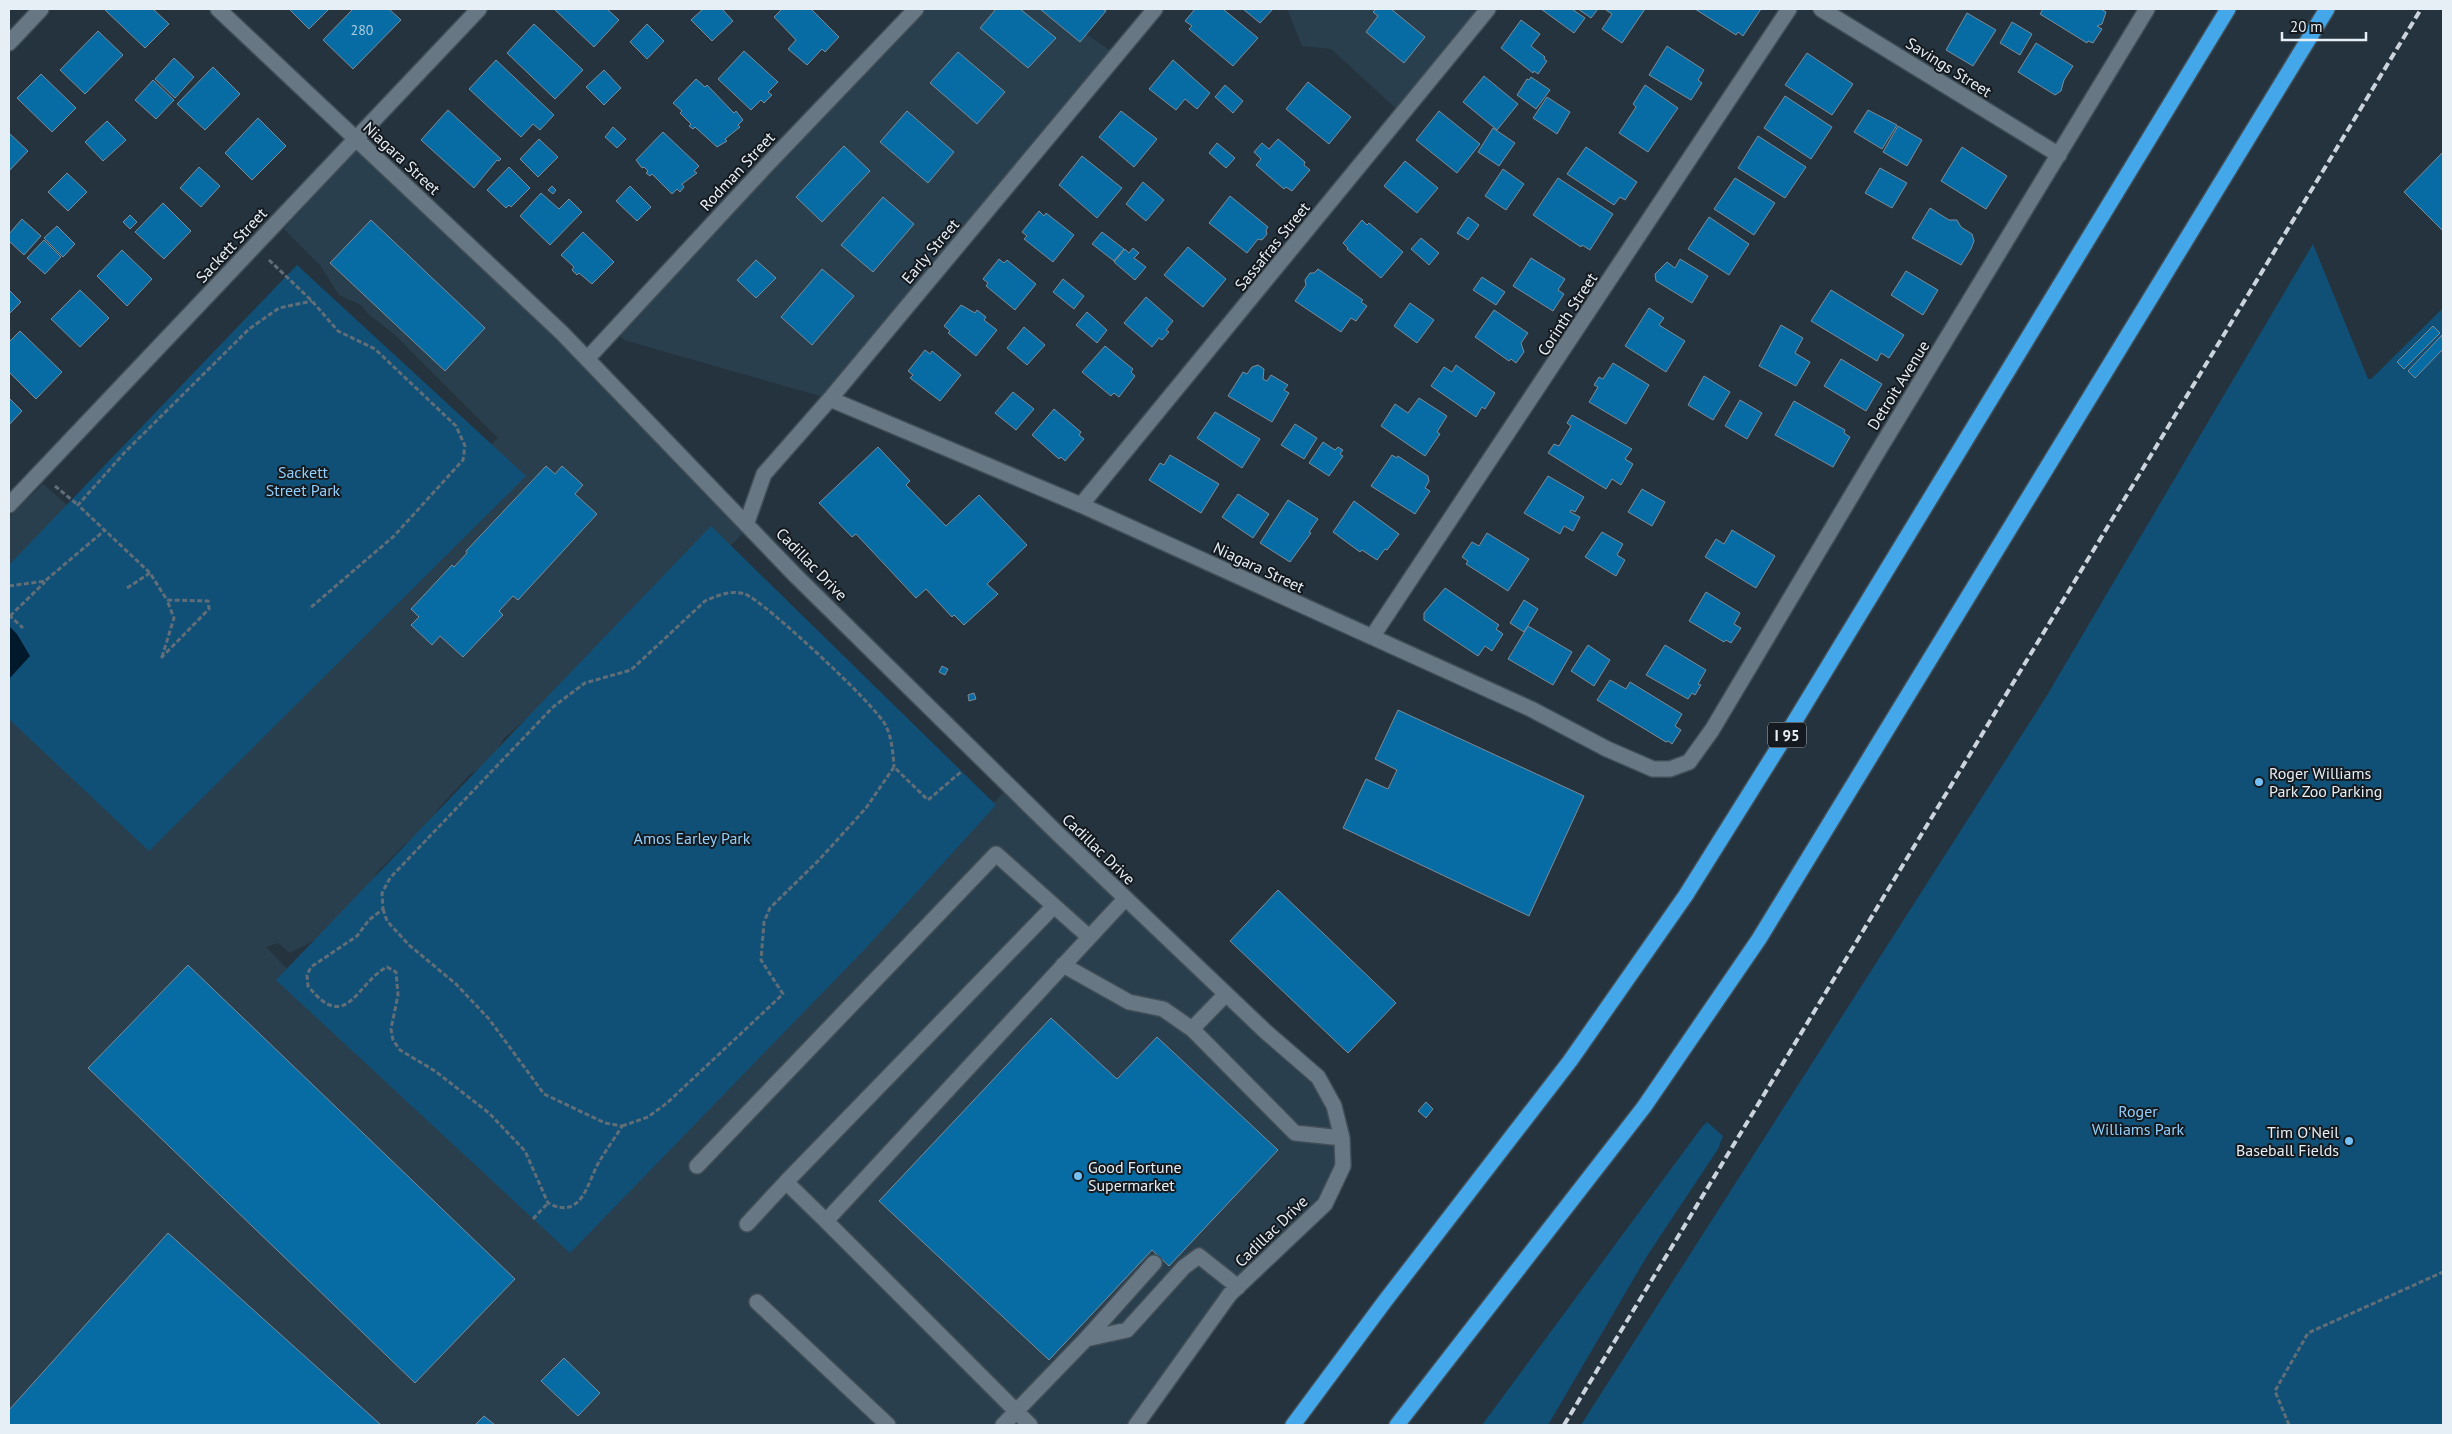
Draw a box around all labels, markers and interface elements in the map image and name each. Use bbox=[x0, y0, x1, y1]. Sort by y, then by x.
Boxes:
scale bar bbox=[2282, 10, 2366, 42]
text: 20 m bbox=[2290, 17, 2323, 36]
house number: 280 bbox=[351, 21, 374, 39]
street label: Savings Street bbox=[1902, 33, 1996, 102]
street label: Niagara Street bbox=[359, 117, 445, 199]
street label: Rodman Street bbox=[695, 127, 779, 215]
street label: Sassafras Street bbox=[1230, 197, 1314, 294]
street label: Sackett Street bbox=[191, 203, 271, 287]
street label: Early Street bbox=[897, 214, 963, 288]
street label: Corinth Street bbox=[1533, 268, 1602, 359]
street label: Detroit Avenue bbox=[1863, 337, 1933, 433]
park label: Sackett Street Park bbox=[266, 462, 341, 500]
street label: Cadillac Drive bbox=[772, 523, 852, 605]
street label: Niagara Street bbox=[1210, 537, 1308, 597]
road number: I 95 bbox=[1768, 722, 1806, 748]
place label: Roger Williams Park Zoo Parking bbox=[2269, 763, 2382, 801]
marker: Roger Williams Park Zoo Parking bbox=[2253, 776, 2265, 788]
street label: Cadillac Drive bbox=[1058, 809, 1140, 889]
park label: Amos Earley Park bbox=[634, 828, 751, 848]
park label: Roger Williams Park bbox=[2092, 1101, 2185, 1139]
place label: Tim O'Neil Baseball Fields bbox=[2236, 1122, 2339, 1160]
marker: Tim O'Neil Baseball Fields bbox=[2343, 1135, 2355, 1147]
place label: Good Fortune Supermarket bbox=[1088, 1157, 1182, 1195]
marker: Good Fortune Supermarket bbox=[1072, 1170, 1084, 1182]
street label: Cadillac Drive bbox=[1230, 1191, 1312, 1271]

